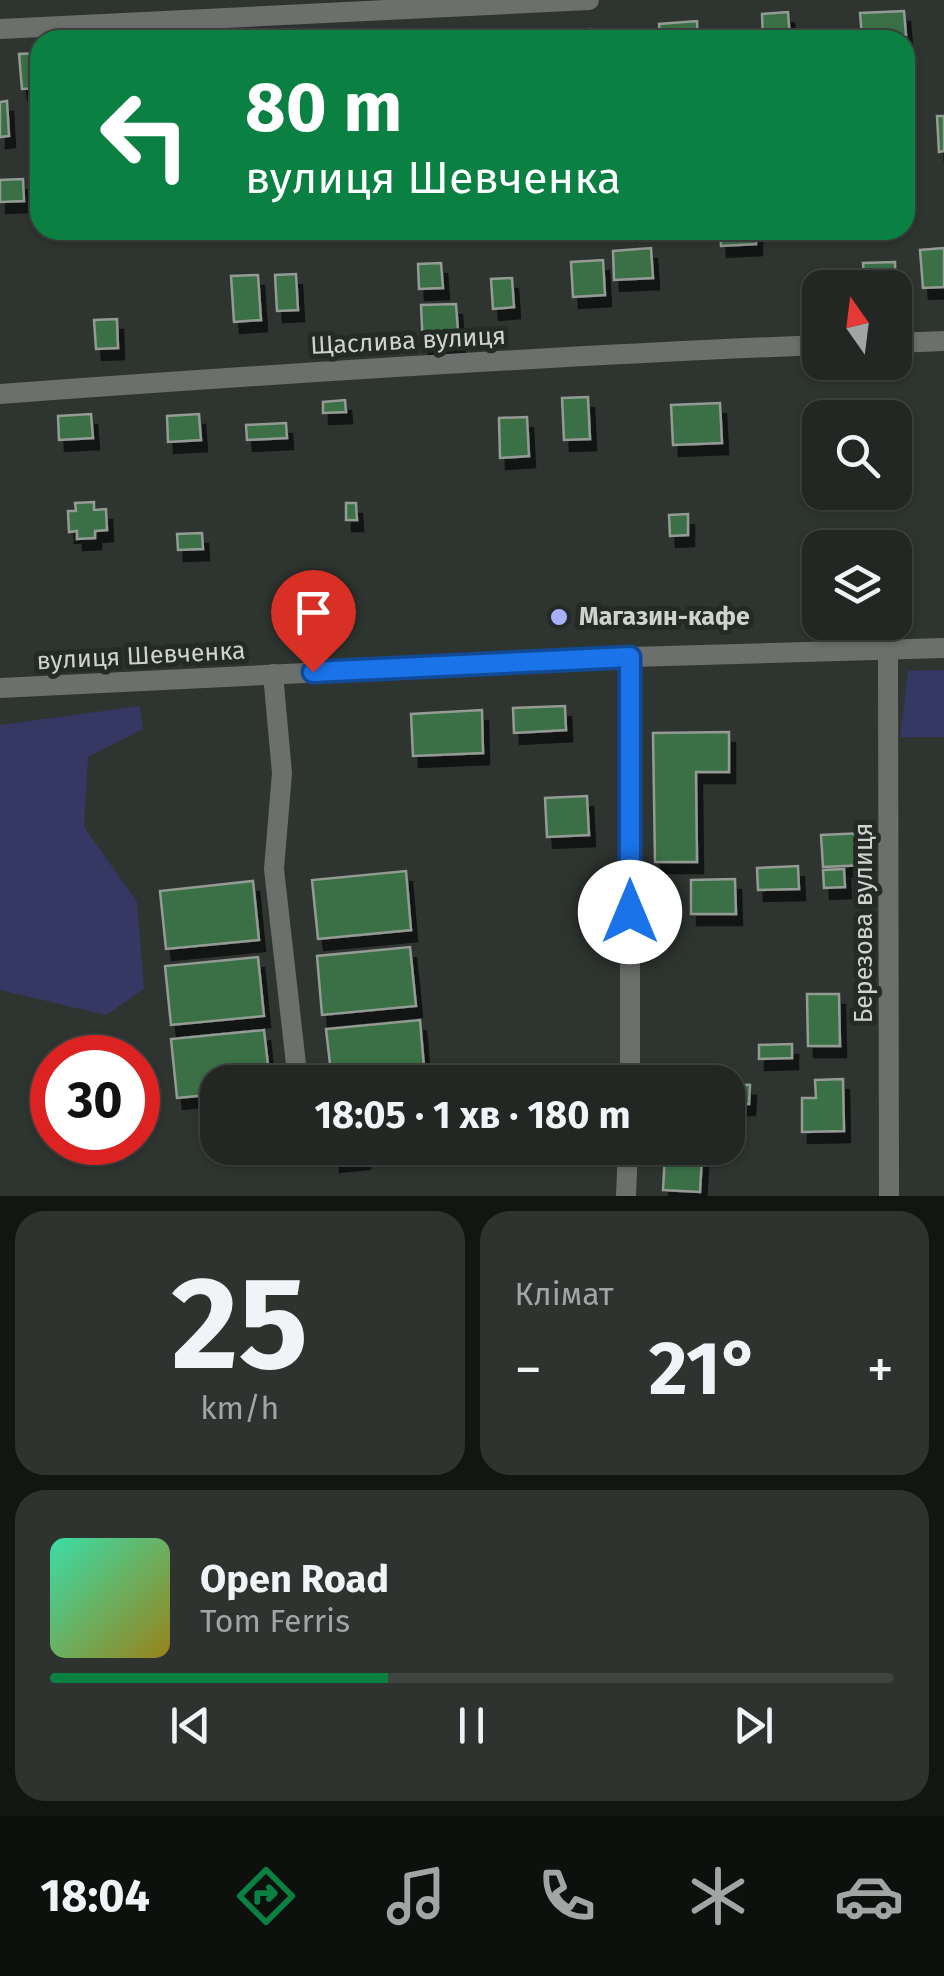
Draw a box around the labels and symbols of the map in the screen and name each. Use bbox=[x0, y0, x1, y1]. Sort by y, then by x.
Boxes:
north arrow bbox=[802, 270, 912, 380]
street label: Щаслива вулиця bbox=[309, 321, 507, 361]
pin bbox=[271, 570, 356, 673]
place label: Магазин-кафе bbox=[579, 602, 750, 632]
marker: Магазин-кафе bbox=[548, 606, 570, 628]
street label: вулиця Шевченка bbox=[36, 636, 246, 676]
street label: Березова вулиця bbox=[849, 823, 879, 1023]
position arrow bbox=[578, 860, 682, 964]
speed limit sign: 30 bbox=[30, 1035, 160, 1165]

